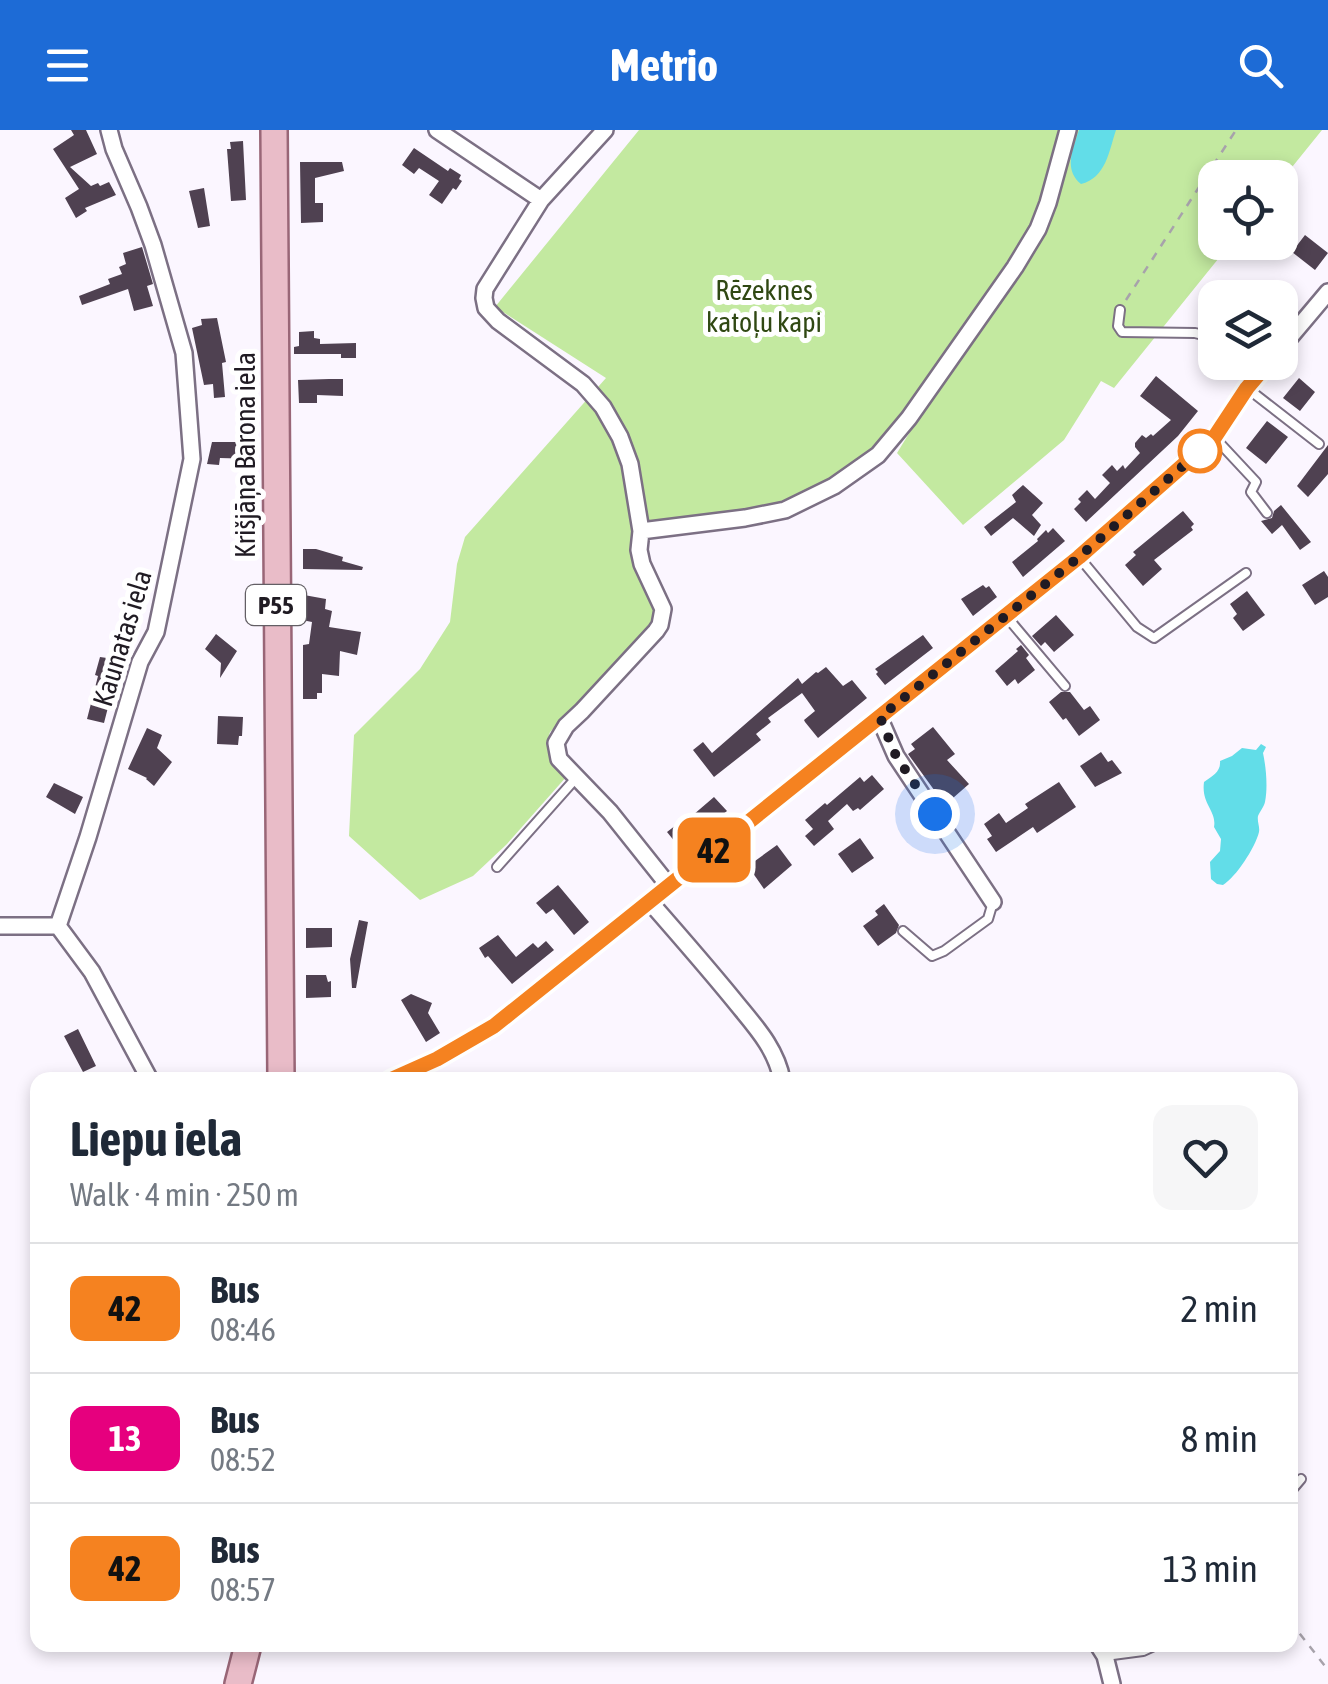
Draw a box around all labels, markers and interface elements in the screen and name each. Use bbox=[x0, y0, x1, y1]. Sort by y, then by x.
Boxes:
icon: menu bbox=[40, 38, 95, 93]
icon: search bbox=[1233, 38, 1288, 93]
text: Metrio bbox=[610, 39, 718, 91]
map controls bbox=[1198, 160, 1298, 380]
button: locate bbox=[1198, 160, 1298, 260]
park label: Rēzeknes katoļu kapi bbox=[706, 274, 822, 338]
button: layers bbox=[1198, 280, 1298, 380]
street label: Krišjāņa Barona iela bbox=[229, 352, 261, 558]
unlabelled marker bbox=[1179, 430, 1221, 472]
street label: Kaunatas iela bbox=[86, 566, 158, 710]
road number: P55 bbox=[246, 585, 306, 625]
your location bbox=[910, 789, 960, 839]
line badge: 42 bbox=[669, 818, 759, 882]
text: 42 bbox=[698, 830, 730, 870]
button: heart bbox=[1153, 1105, 1258, 1210]
text: Liepu iela bbox=[70, 1111, 242, 1166]
text: Walk · 4 min · 250 m bbox=[70, 1176, 299, 1213]
text: Bus bbox=[210, 1268, 260, 1311]
text: 2 min bbox=[1180, 1287, 1258, 1330]
text: 42 bbox=[109, 1288, 141, 1328]
text: 08:46 bbox=[210, 1311, 276, 1348]
text: Bus bbox=[210, 1398, 260, 1441]
text: 8 min bbox=[1180, 1417, 1258, 1460]
text: 13 bbox=[109, 1418, 141, 1458]
text: 08:52 bbox=[210, 1441, 276, 1478]
text: Bus bbox=[210, 1528, 260, 1571]
text: 13 min bbox=[1163, 1547, 1258, 1590]
text: 42 bbox=[109, 1548, 141, 1588]
text: 08:57 bbox=[210, 1571, 276, 1608]

